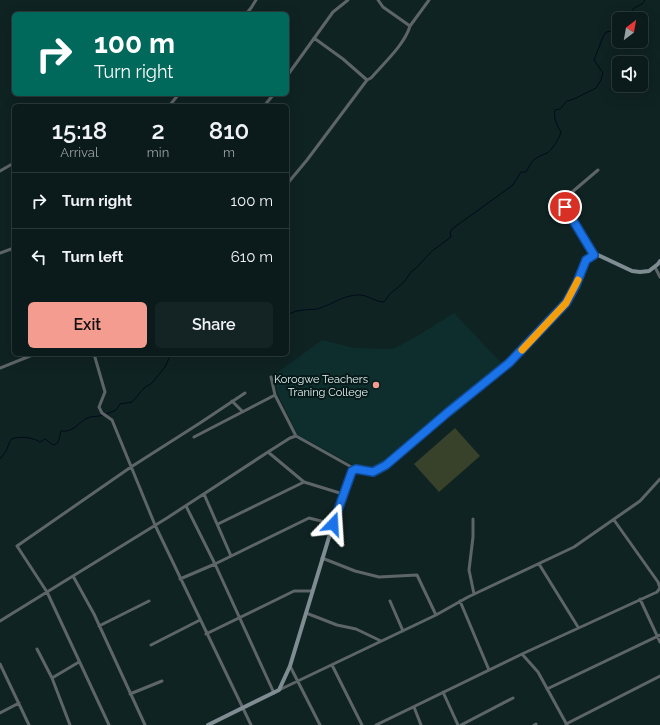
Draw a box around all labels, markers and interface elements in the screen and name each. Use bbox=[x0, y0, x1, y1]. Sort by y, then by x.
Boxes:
north arrow bbox=[612, 12, 648, 48]
map controls bbox=[612, 12, 648, 92]
text: 100 m bbox=[94, 27, 175, 60]
icon: right bbox=[28, 28, 80, 80]
button: sound bbox=[612, 56, 648, 92]
text: Turn right bbox=[94, 61, 173, 82]
text: 15:18 bbox=[52, 116, 107, 145]
text: 2 bbox=[151, 116, 165, 145]
text: 810 bbox=[209, 116, 249, 145]
text: Arrival bbox=[60, 145, 99, 160]
text: min bbox=[147, 145, 169, 160]
text: m bbox=[223, 145, 235, 160]
icon: right bbox=[28, 190, 50, 212]
pin bbox=[548, 190, 582, 224]
text: Turn right bbox=[62, 192, 132, 210]
text: 100 m bbox=[231, 192, 273, 210]
icon: arrive bbox=[554, 196, 576, 218]
icon: left bbox=[28, 246, 50, 268]
text: Turn left bbox=[62, 248, 123, 266]
text: 610 m bbox=[231, 248, 273, 266]
button: Exit bbox=[28, 302, 147, 348]
button: Share bbox=[155, 302, 273, 348]
place label: Korogwe Teachers Traning College bbox=[274, 373, 369, 399]
marker: Korogwe Teachers Traning College bbox=[371, 380, 381, 390]
position arrow bbox=[312, 503, 354, 545]

